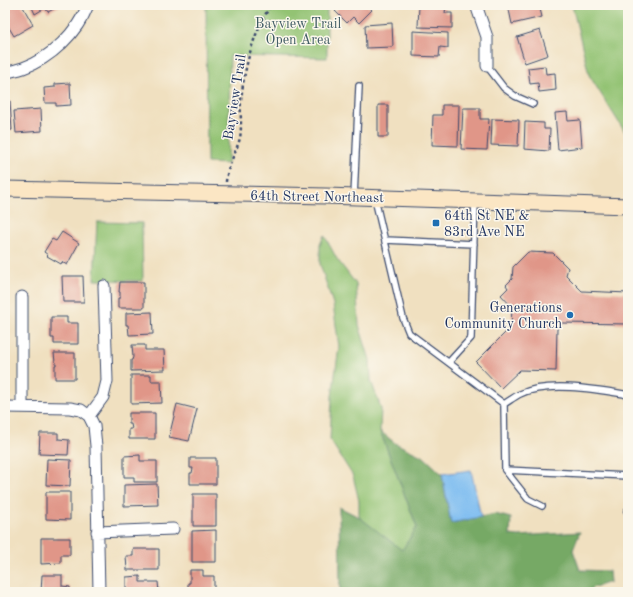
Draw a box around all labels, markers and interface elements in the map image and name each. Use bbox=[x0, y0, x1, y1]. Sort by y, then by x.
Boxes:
park label: Bayview Trail Open Area bbox=[255, 17, 341, 47]
street label: Bayview Trail bbox=[221, 53, 249, 141]
street label: 64th Street Northeast bbox=[250, 189, 384, 205]
place label: 64th St NE & 83rd Ave NE bbox=[444, 209, 530, 239]
marker: 64th St NE & 83rd Ave NE bbox=[431, 218, 441, 228]
place label: Generations Community Church bbox=[444, 301, 562, 331]
marker: Generations Community Church bbox=[565, 310, 575, 320]

